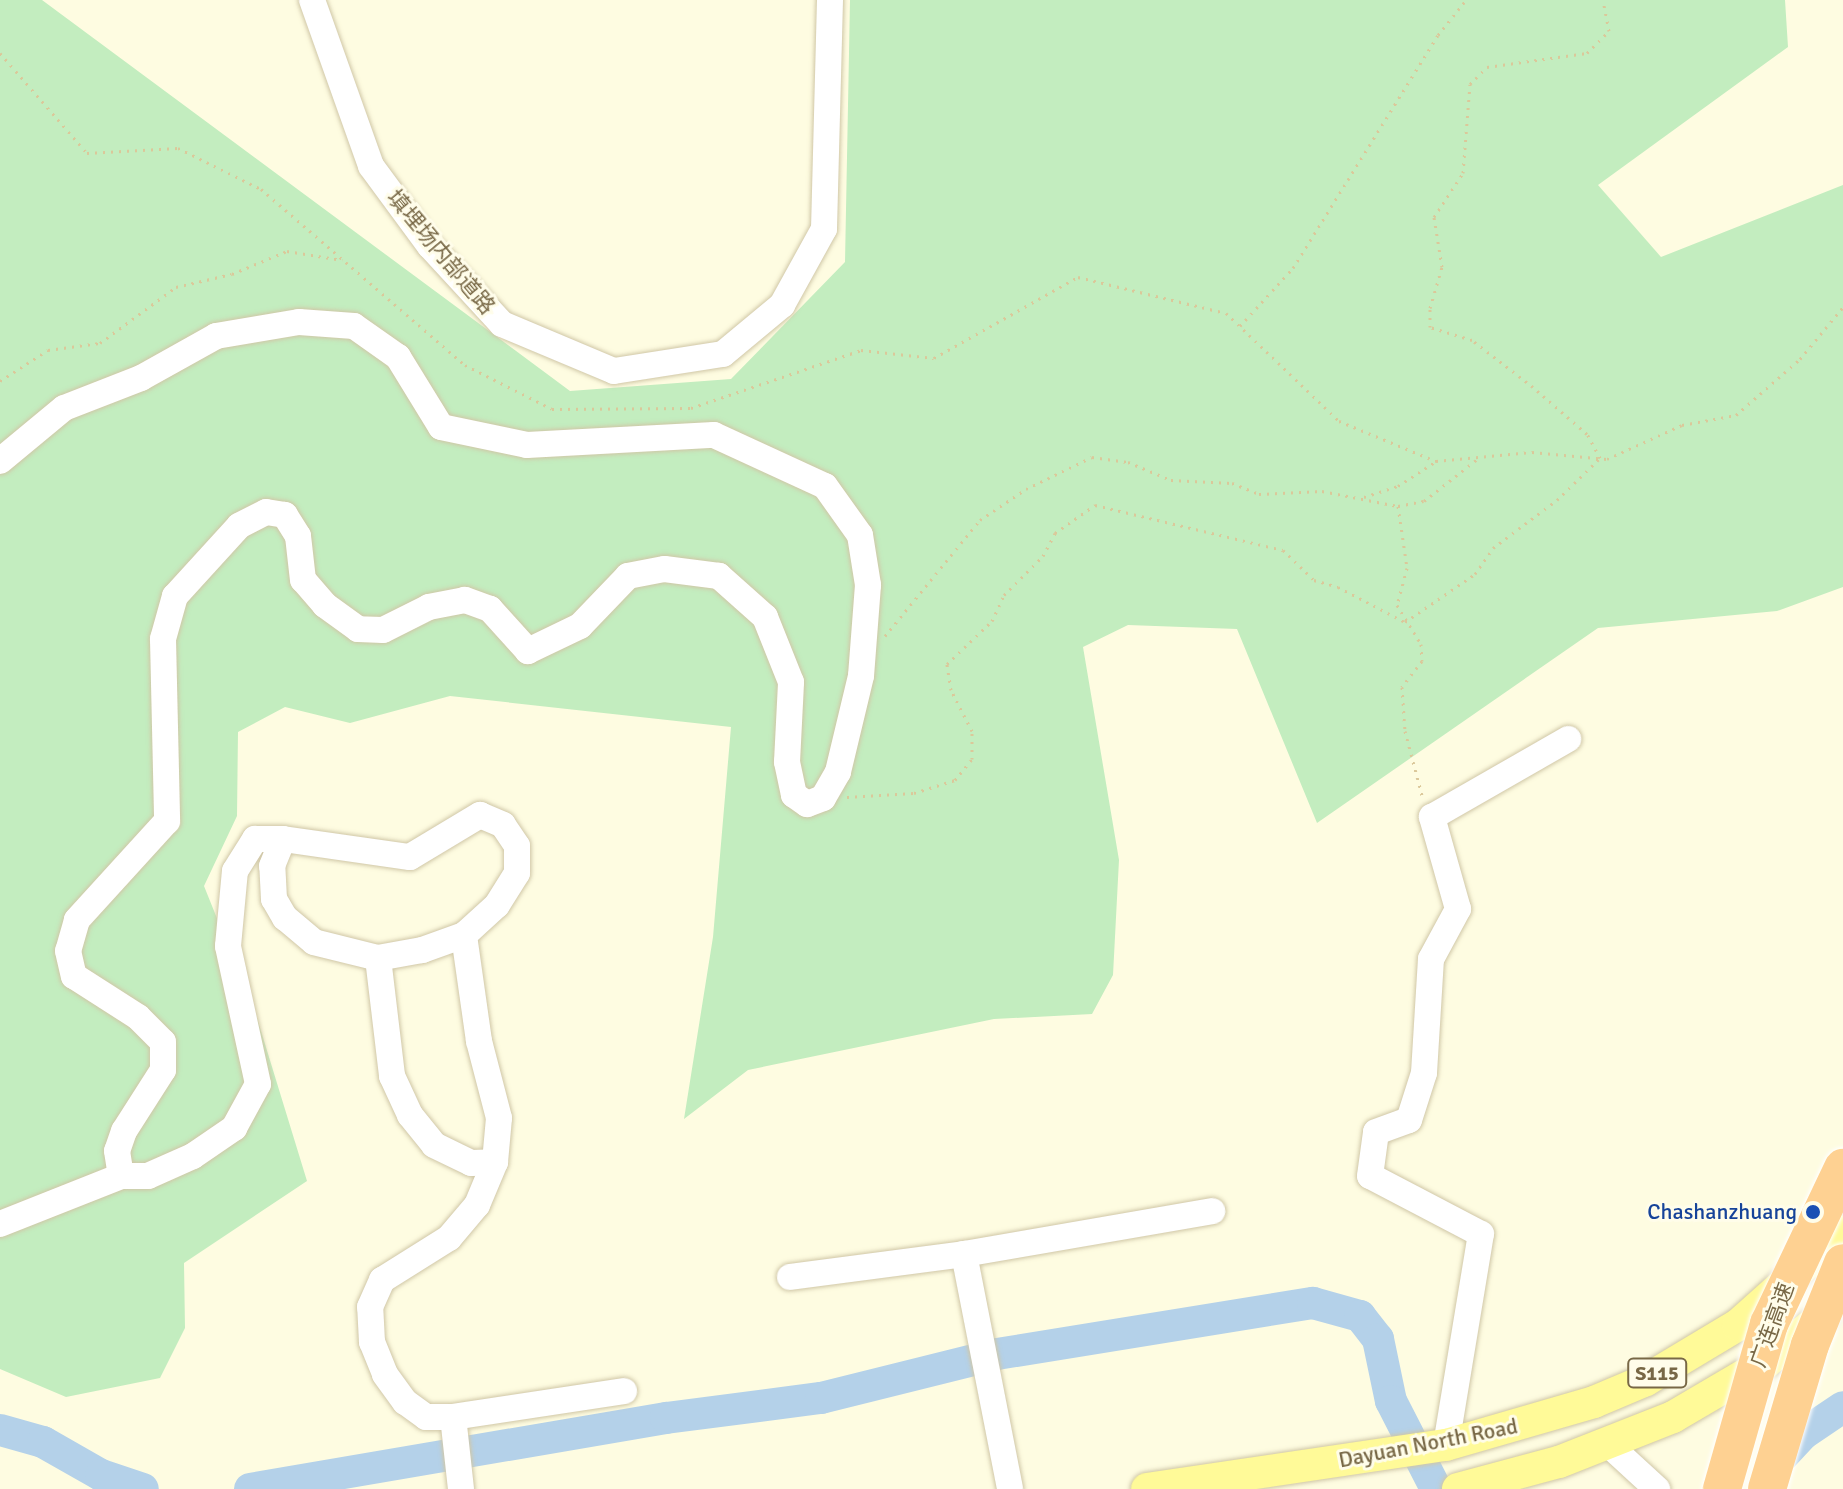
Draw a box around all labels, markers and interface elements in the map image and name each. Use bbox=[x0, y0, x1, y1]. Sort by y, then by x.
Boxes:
street label: 填埋场内部道路 bbox=[381, 185, 501, 319]
place label: Chashanzhuang bbox=[1647, 1199, 1797, 1225]
marker: Chashanzhuang bbox=[1804, 1203, 1822, 1221]
street label: 广连高速 bbox=[1745, 1279, 1799, 1371]
road number: S115 bbox=[1627, 1357, 1687, 1389]
street label: Dayuan North Road bbox=[1336, 1413, 1520, 1473]

